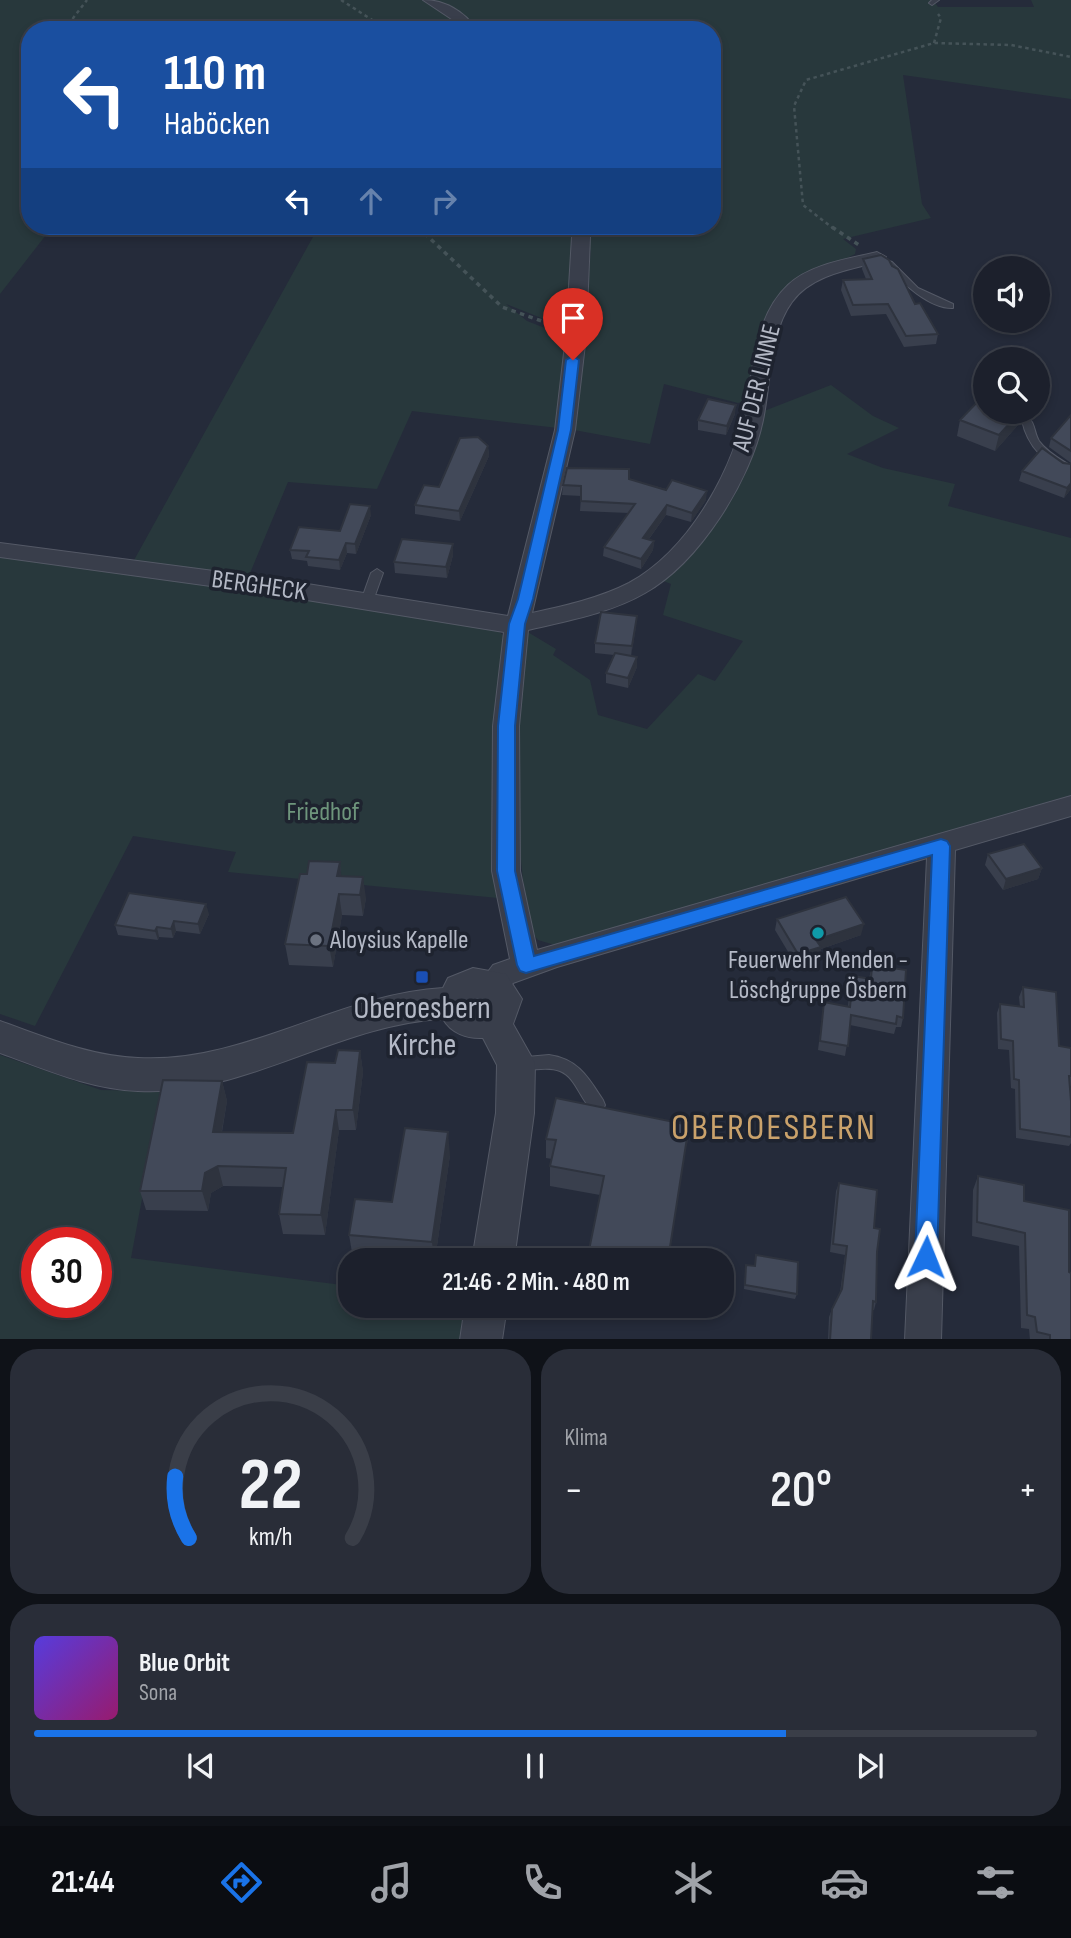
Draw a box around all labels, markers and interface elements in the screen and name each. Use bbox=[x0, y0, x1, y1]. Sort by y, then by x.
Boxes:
text: 110 m bbox=[164, 45, 266, 104]
icon: left bbox=[49, 49, 140, 140]
text: Haböcken bbox=[164, 105, 270, 144]
icon: left bbox=[279, 182, 317, 220]
icon: ahead bbox=[352, 182, 390, 220]
icon: right bbox=[425, 182, 463, 220]
map controls bbox=[973, 256, 1050, 424]
button: sound bbox=[973, 256, 1050, 333]
pin bbox=[543, 288, 603, 360]
icon: arrive bbox=[554, 299, 592, 337]
street label: AUF DER LINNE bbox=[726, 321, 788, 456]
button: search bbox=[973, 347, 1050, 424]
street label: BERGHECK bbox=[210, 564, 308, 608]
park label: Friedhof bbox=[287, 797, 360, 828]
place label: Aloysius Kapelle bbox=[329, 925, 468, 956]
marker: Feuerwehr Menden - Löschgruppe Ösbern bbox=[810, 925, 826, 941]
marker: Aloysius Kapelle bbox=[308, 932, 324, 948]
place label: Feuerwehr Menden - Löschgruppe Ösbern bbox=[728, 945, 908, 1006]
marker: Oberoesbern Kirche bbox=[414, 969, 430, 985]
place label: Oberoesbern Kirche bbox=[353, 989, 491, 1065]
district label: OBEROESBERN bbox=[671, 1106, 877, 1150]
position arrow bbox=[889, 1220, 963, 1294]
speed limit sign: 30 bbox=[21, 1227, 112, 1318]
text: 21:46 · 2 Min. · 480 m bbox=[442, 1267, 630, 1298]
text: Klima bbox=[565, 1424, 608, 1452]
text: 22 bbox=[238, 1442, 302, 1530]
text: 20° bbox=[770, 1459, 832, 1522]
text: − bbox=[565, 1468, 583, 1513]
text: + bbox=[1018, 1468, 1037, 1513]
text: km/h bbox=[249, 1521, 292, 1552]
text: Blue Orbit bbox=[139, 1648, 230, 1679]
text: Sona bbox=[139, 1679, 177, 1707]
icon: previous bbox=[182, 1747, 220, 1785]
icon: pause bbox=[516, 1747, 554, 1785]
icon: next bbox=[851, 1747, 889, 1785]
icon: directions bbox=[217, 1858, 266, 1907]
icon: music bbox=[367, 1858, 416, 1907]
icon: phone bbox=[518, 1858, 567, 1907]
icon: climate bbox=[669, 1858, 718, 1907]
icon: car bbox=[820, 1858, 869, 1907]
icon: filters bbox=[971, 1858, 1020, 1907]
text: 21:44 bbox=[51, 1863, 115, 1902]

